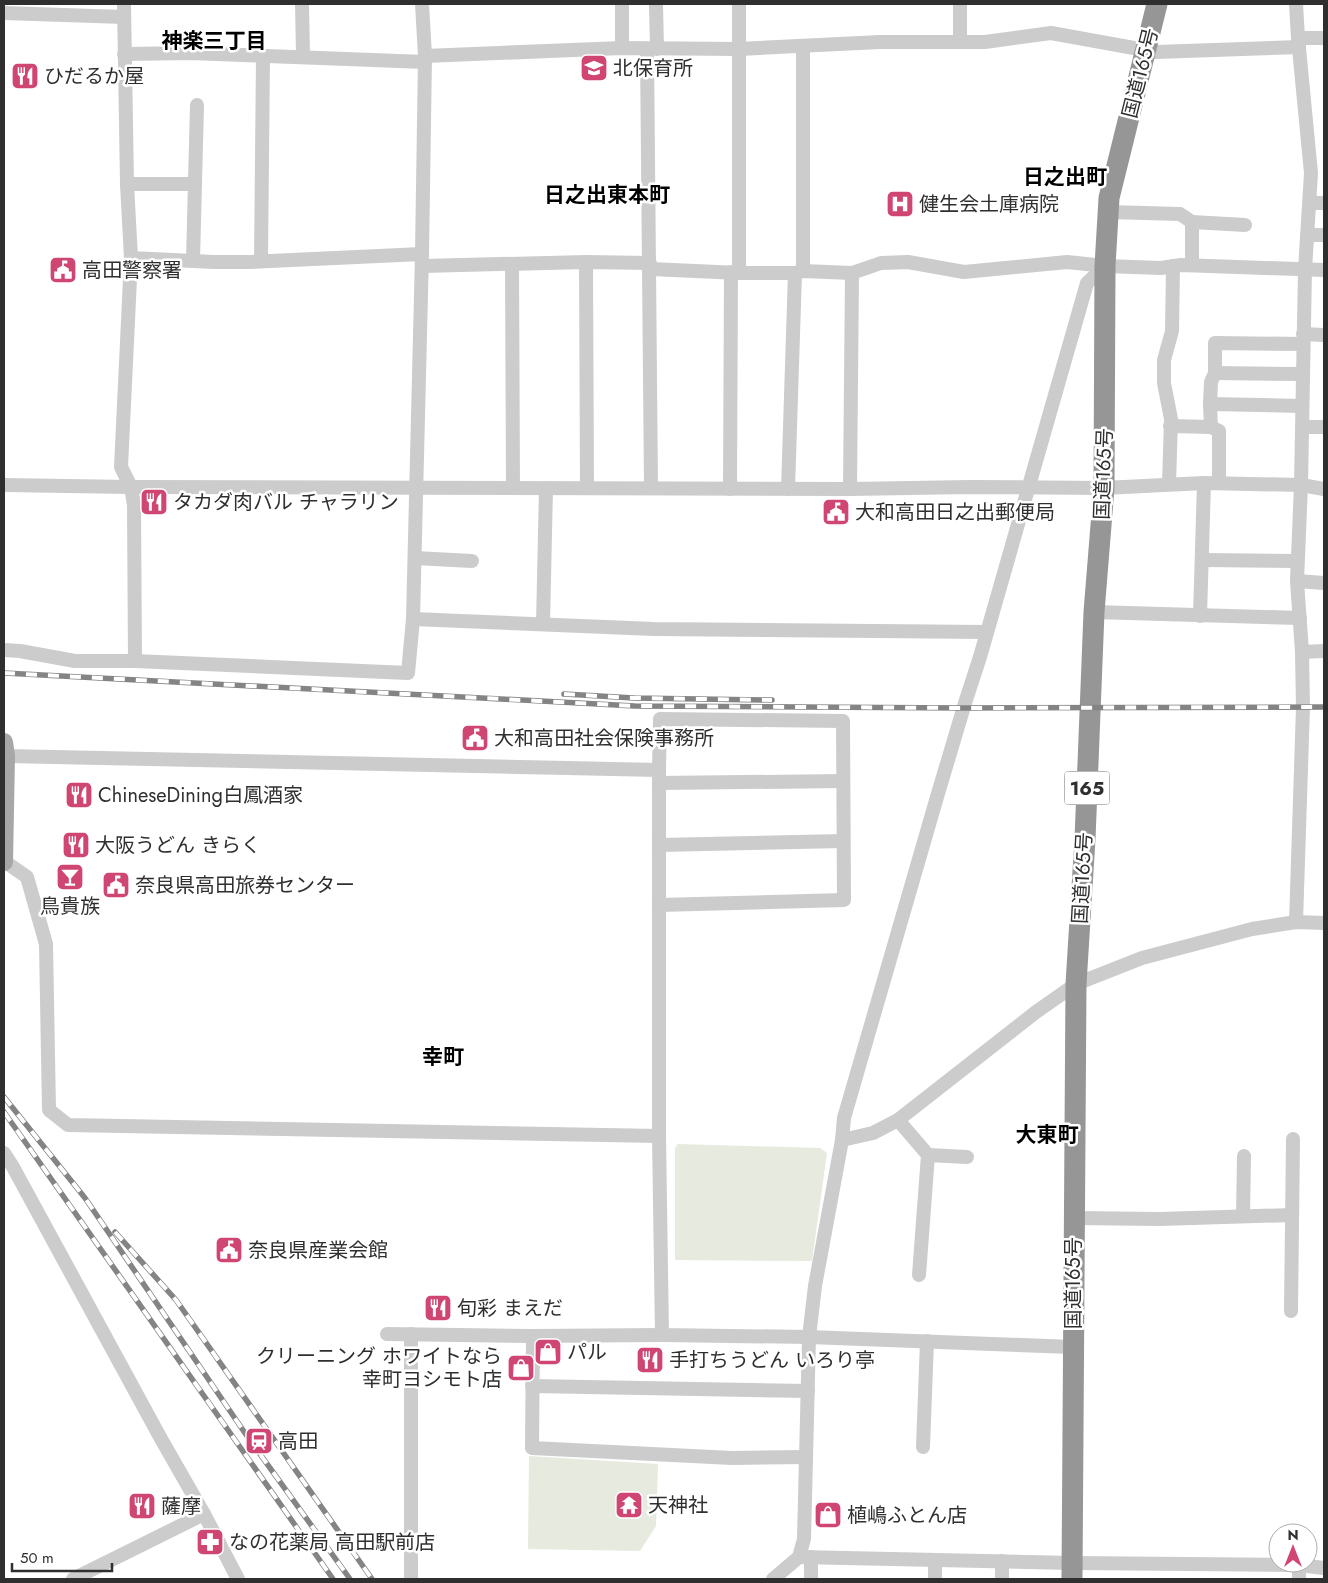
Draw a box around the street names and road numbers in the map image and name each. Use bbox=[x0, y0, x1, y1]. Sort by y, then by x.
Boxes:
street label: 国道165号 bbox=[1115, 25, 1166, 121]
street label: 国道165号 bbox=[1087, 428, 1120, 520]
road number: 165 bbox=[1064, 771, 1110, 804]
street label: 国道165号 bbox=[1066, 831, 1099, 925]
street label: 国道165号 bbox=[1059, 1237, 1088, 1329]

